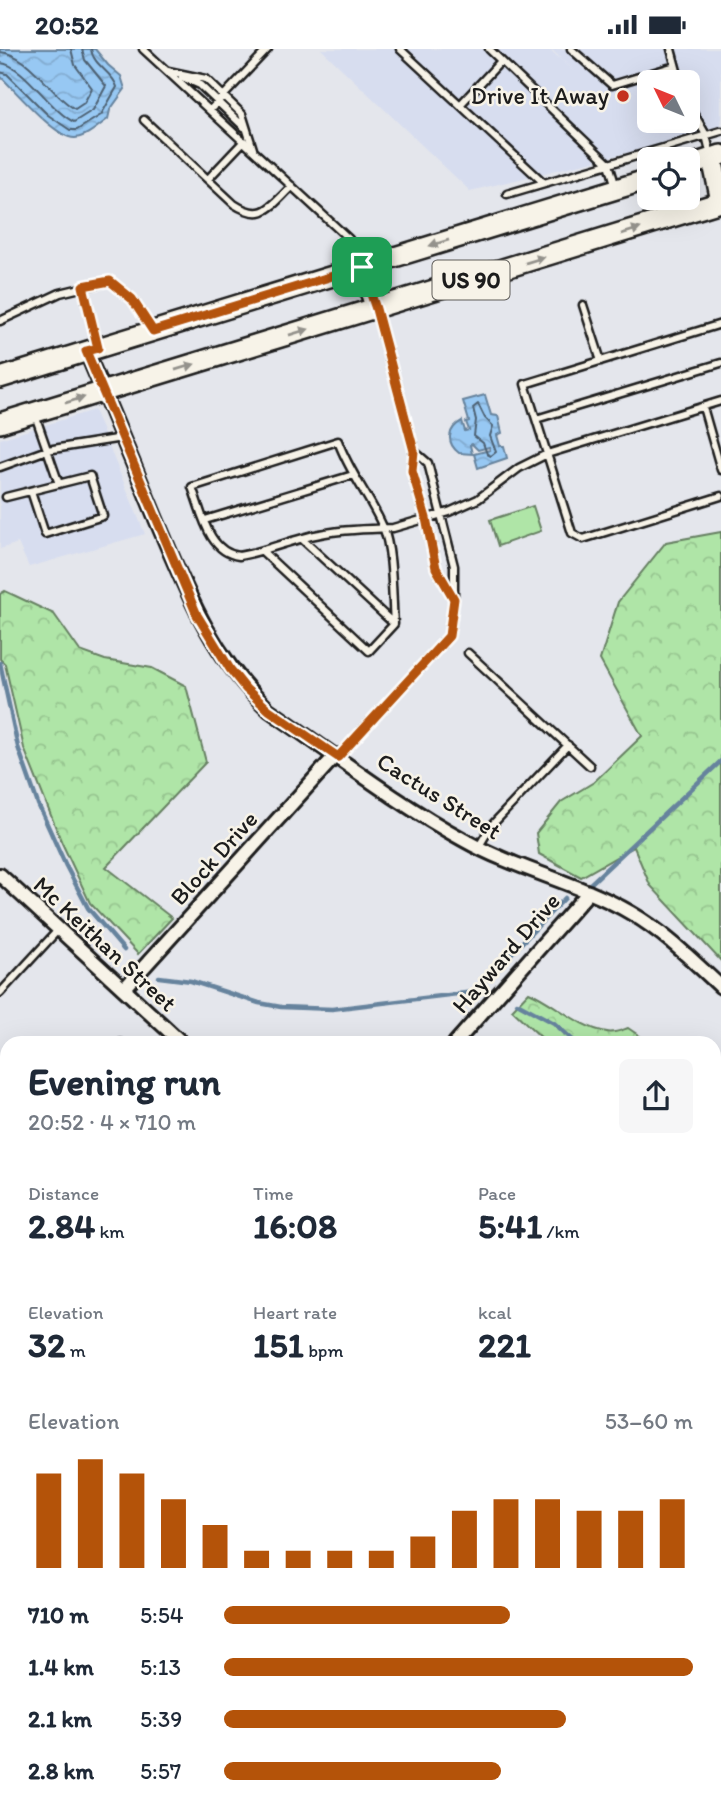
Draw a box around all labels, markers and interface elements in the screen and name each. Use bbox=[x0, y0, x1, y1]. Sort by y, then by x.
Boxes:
text: 20:52 bbox=[35, 9, 98, 41]
north arrow bbox=[637, 70, 700, 133]
map controls bbox=[637, 70, 700, 210]
place label: Drive It Away bbox=[471, 81, 609, 110]
marker: Drive It Away bbox=[615, 88, 631, 104]
button: locate bbox=[637, 147, 700, 210]
one-way arrow bbox=[620, 226, 641, 236]
pin bbox=[332, 237, 392, 297]
one-way arrow bbox=[429, 239, 450, 249]
icon: arrive bbox=[343, 248, 381, 286]
one-way arrow bbox=[525, 255, 546, 265]
road number: US 90 bbox=[433, 261, 510, 299]
one-way arrow bbox=[289, 326, 310, 336]
one-way arrow bbox=[175, 361, 196, 371]
one-way arrow bbox=[65, 395, 86, 405]
street label: Cactus Street bbox=[372, 746, 507, 845]
street label: Block Drive bbox=[164, 805, 264, 911]
street label: Mc Keithan Street bbox=[28, 870, 183, 1017]
street label: Hayward Drive bbox=[445, 887, 566, 1019]
text: Evening run bbox=[28, 1059, 221, 1105]
button: share bbox=[619, 1059, 693, 1133]
text: 20:52 · 4 × 710 m bbox=[28, 1108, 196, 1136]
text: Distance bbox=[28, 1182, 99, 1205]
text: Time bbox=[253, 1182, 294, 1205]
text: Pace bbox=[478, 1182, 516, 1205]
text: 2.84 bbox=[28, 1205, 95, 1247]
text: 16:08 bbox=[253, 1205, 337, 1247]
text: 5:41 bbox=[478, 1205, 542, 1247]
text: km bbox=[95, 1220, 125, 1243]
text: /km bbox=[542, 1220, 580, 1243]
text: Elevation bbox=[28, 1301, 104, 1324]
text: Heart rate bbox=[253, 1301, 337, 1324]
text: kcal bbox=[478, 1301, 512, 1324]
text: 32 bbox=[28, 1324, 66, 1366]
text: 151 bbox=[253, 1324, 304, 1366]
text: 221 bbox=[478, 1324, 531, 1366]
text: m bbox=[66, 1339, 86, 1362]
text: bpm bbox=[304, 1339, 343, 1362]
text: Elevation bbox=[28, 1407, 119, 1435]
text: 53–60 m bbox=[605, 1407, 693, 1435]
text: 710 m bbox=[28, 1601, 89, 1629]
text: 5:54 bbox=[140, 1601, 184, 1629]
text: 1.4 km bbox=[28, 1653, 94, 1681]
text: 5:13 bbox=[140, 1653, 181, 1681]
text: 2.1 km bbox=[28, 1705, 92, 1733]
text: 5:39 bbox=[140, 1705, 182, 1733]
text: 2.8 km bbox=[28, 1757, 94, 1785]
text: 5:57 bbox=[140, 1757, 181, 1785]

